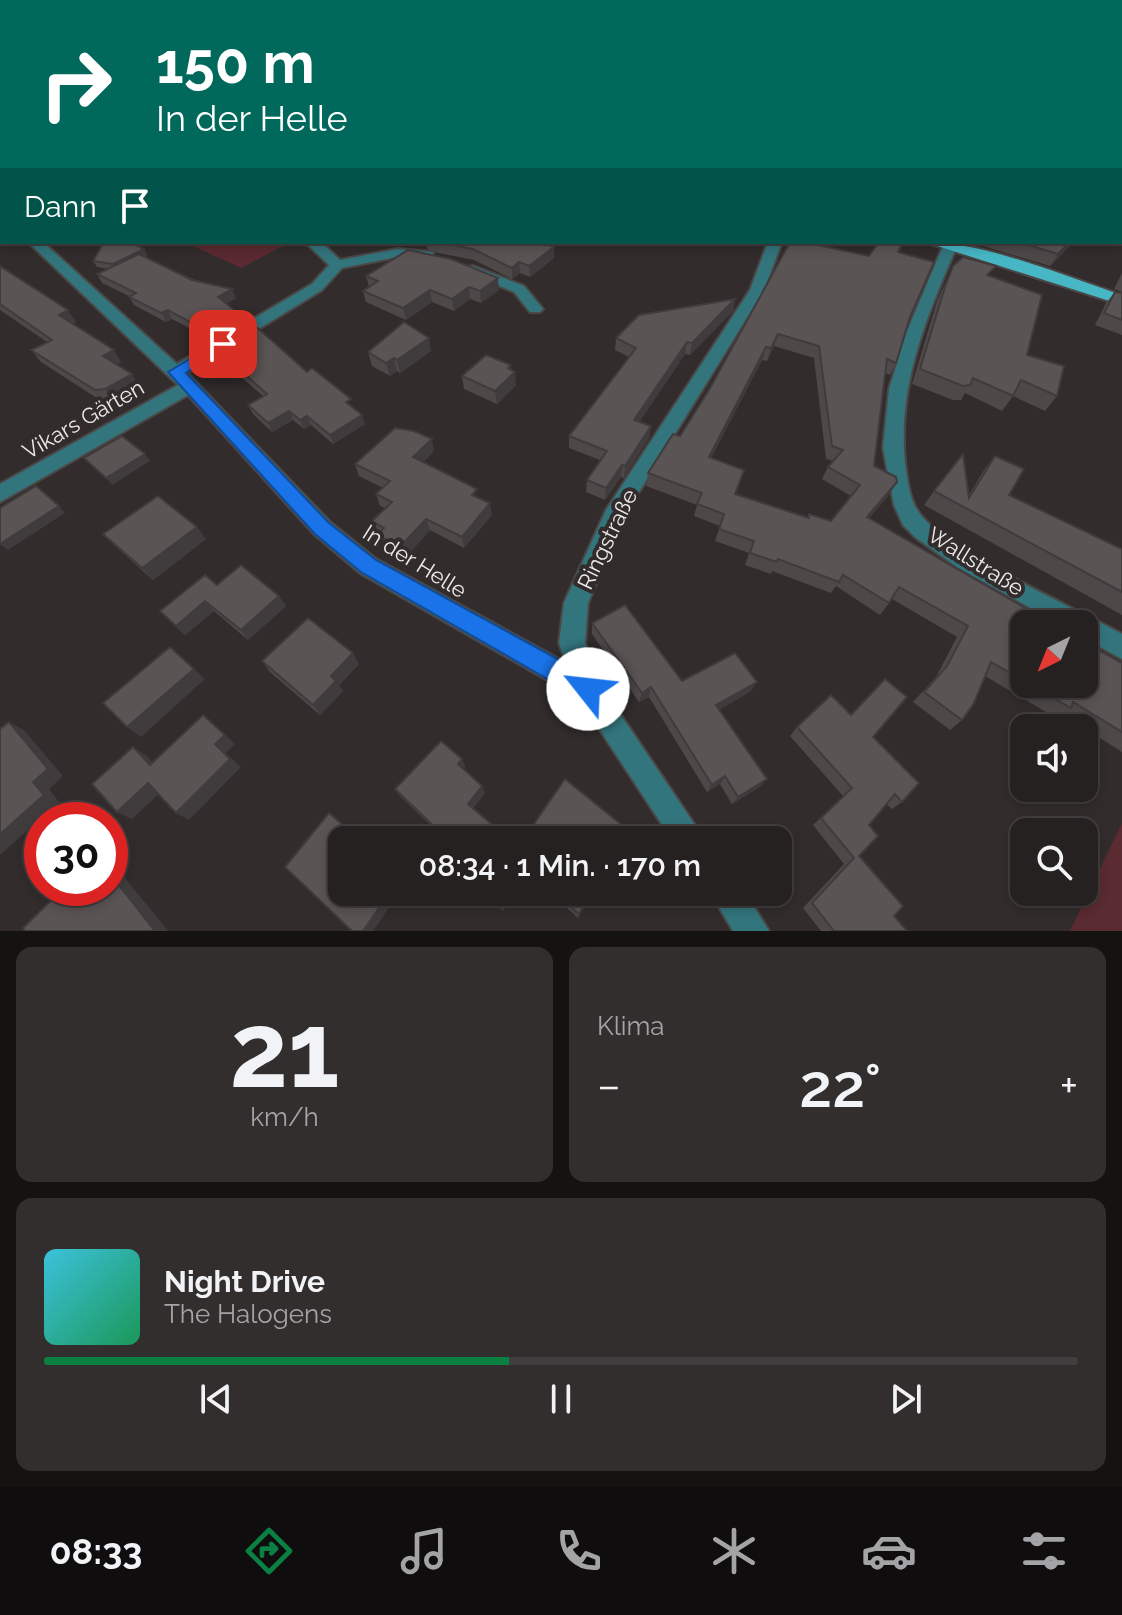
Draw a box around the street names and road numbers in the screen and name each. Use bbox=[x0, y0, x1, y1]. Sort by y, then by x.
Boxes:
street label: Vikars Gärten bbox=[18, 374, 148, 464]
street label: Ringstraße bbox=[572, 485, 642, 593]
street label: In der Helle bbox=[358, 519, 472, 603]
street label: Wallstraße bbox=[923, 521, 1029, 601]

